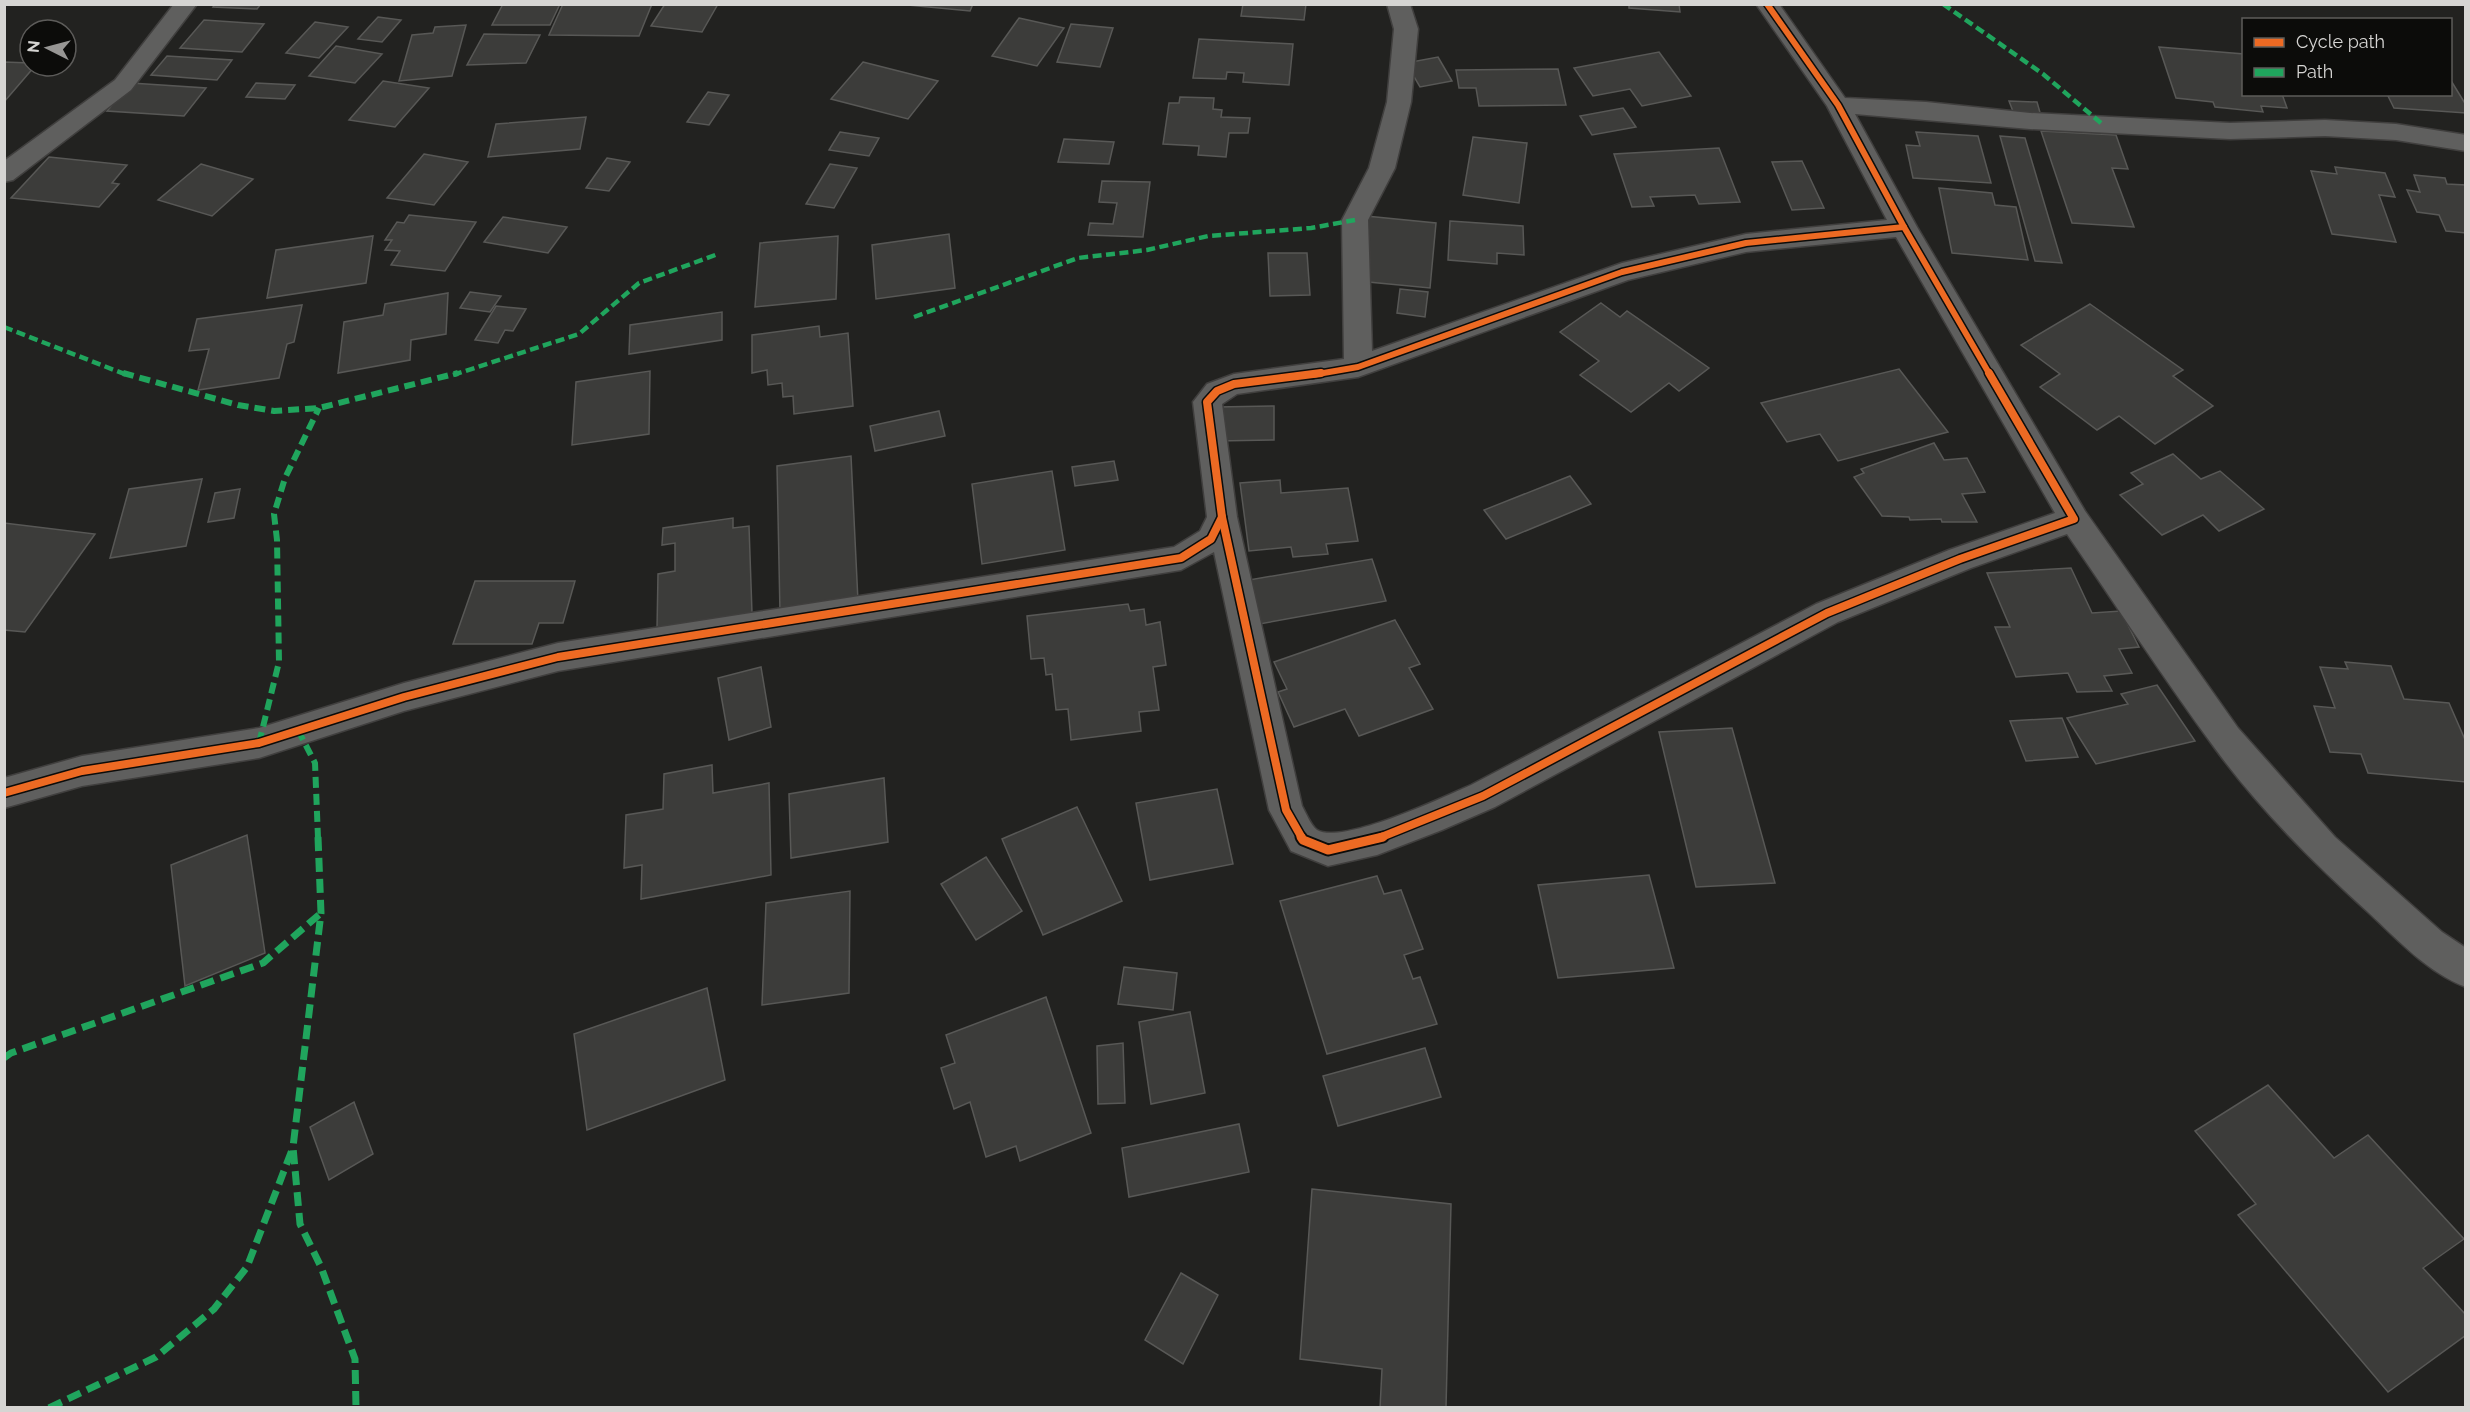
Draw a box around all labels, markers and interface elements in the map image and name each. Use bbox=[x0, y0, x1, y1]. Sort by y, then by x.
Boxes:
north arrow bbox=[18, 18, 78, 78]
legend bbox=[2242, 18, 2452, 96]
text: Cycle path bbox=[2296, 31, 2385, 52]
text: N bbox=[23, 39, 44, 54]
text: Path bbox=[2296, 61, 2333, 82]

